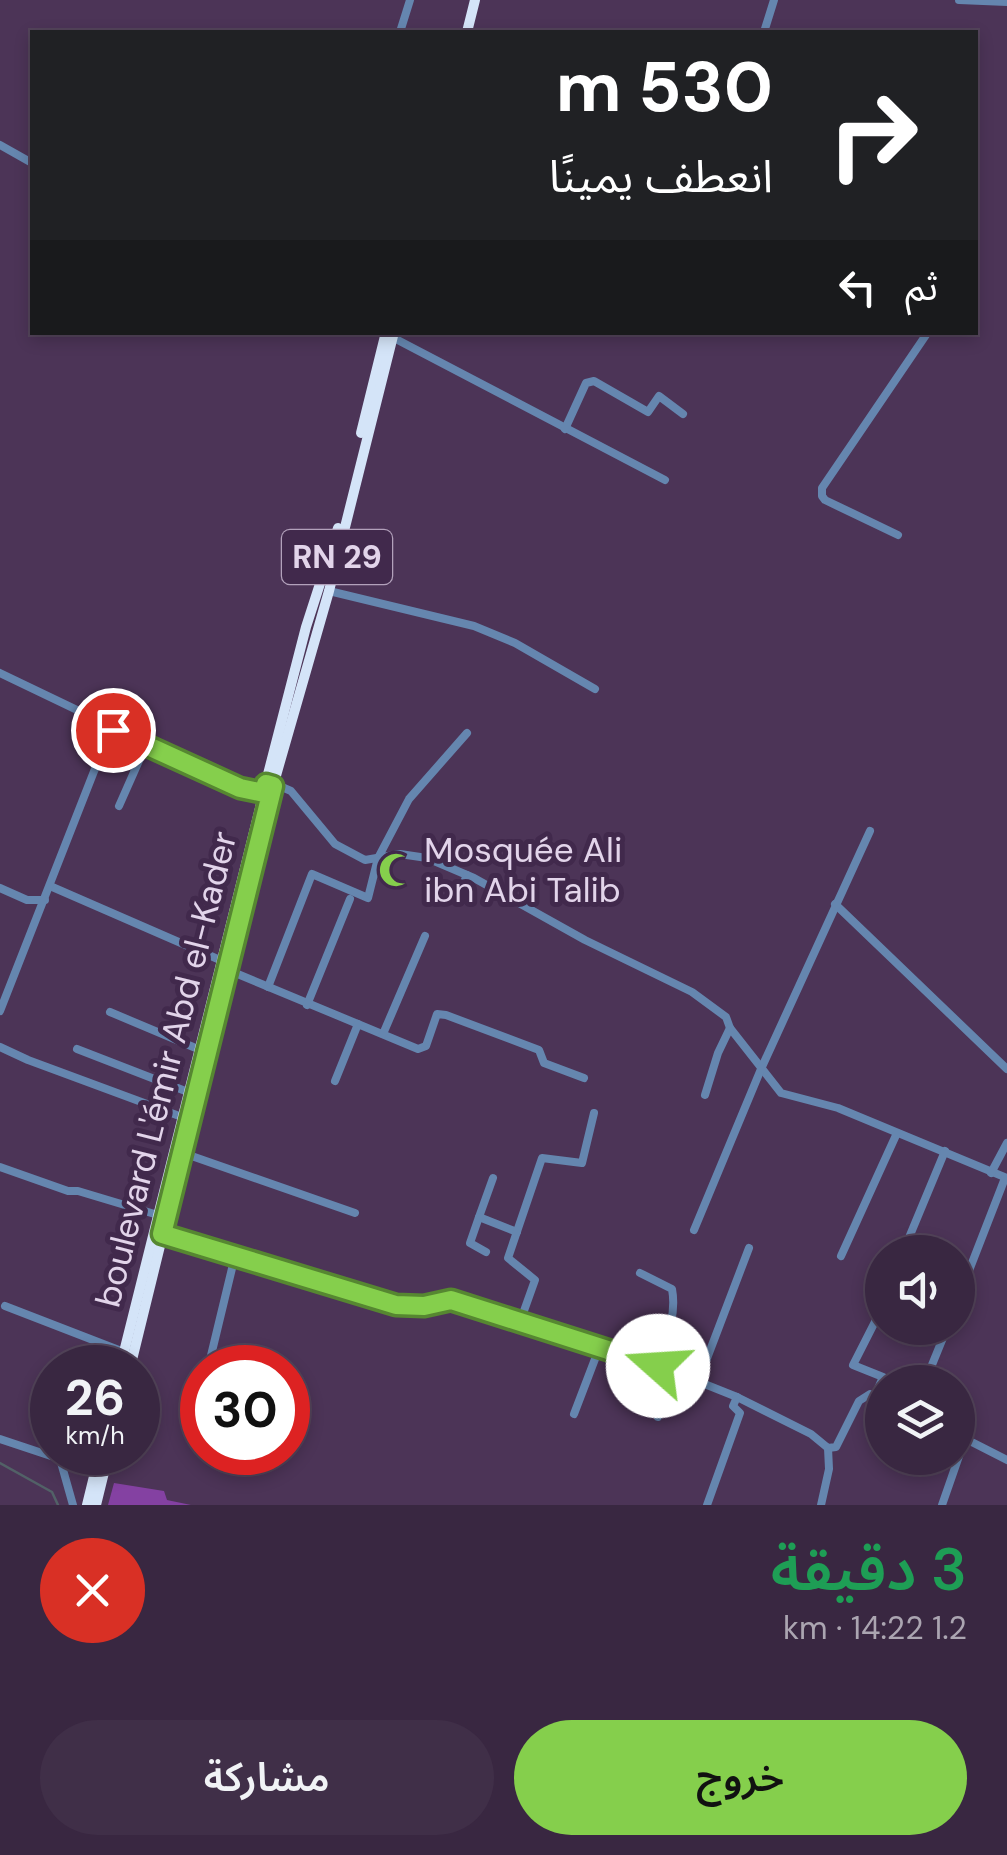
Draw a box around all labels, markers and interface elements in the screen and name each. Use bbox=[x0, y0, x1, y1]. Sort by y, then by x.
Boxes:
text: 530 m bbox=[556, 42, 773, 133]
icon: right bbox=[808, 70, 938, 200]
text: انعطف يمينًا bbox=[549, 147, 773, 206]
icon: left bbox=[830, 260, 885, 315]
text: ثم bbox=[905, 262, 938, 312]
road number: RN 29 bbox=[282, 530, 392, 584]
pin bbox=[71, 688, 156, 773]
icon: arrive bbox=[86, 703, 141, 758]
street label: boulevard L'émir Abd el-Kader bbox=[85, 826, 247, 1312]
place label: Mosquée Ali ibn Abi Talib bbox=[424, 827, 622, 913]
mosque icon: Mosquée Ali ibn Abi Talib bbox=[377, 851, 415, 889]
map controls bbox=[865, 1235, 975, 1475]
button: sound bbox=[865, 1235, 975, 1345]
position arrow bbox=[606, 1314, 710, 1418]
speed limit sign: 30 bbox=[180, 1345, 310, 1475]
text: 26 bbox=[65, 1365, 125, 1431]
button: layers bbox=[865, 1365, 975, 1475]
text: km/h bbox=[65, 1419, 125, 1452]
text: 3 دقيقة bbox=[771, 1530, 967, 1609]
button: close bbox=[40, 1538, 145, 1643]
text: 1.2 km · 14:22 bbox=[783, 1607, 967, 1649]
button: مشاركة bbox=[40, 1720, 494, 1835]
button: خروج bbox=[514, 1720, 967, 1835]

